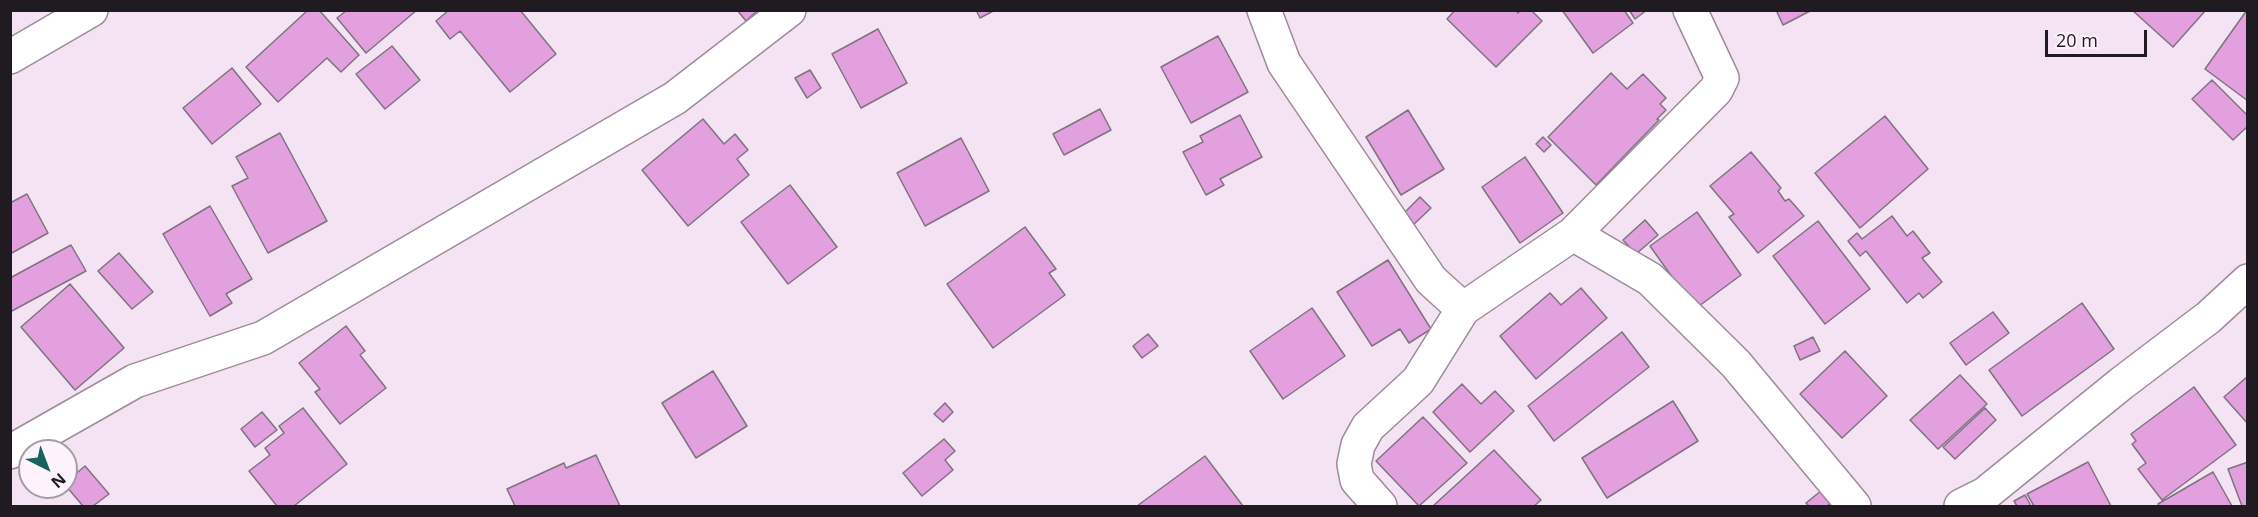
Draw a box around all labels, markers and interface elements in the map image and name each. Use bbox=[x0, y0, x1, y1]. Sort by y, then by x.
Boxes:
scale bar bbox=[2048, 18, 2150, 56]
text: 20 m bbox=[2056, 28, 2098, 52]
north arrow bbox=[18, 439, 78, 499]
text: N bbox=[47, 468, 71, 493]

